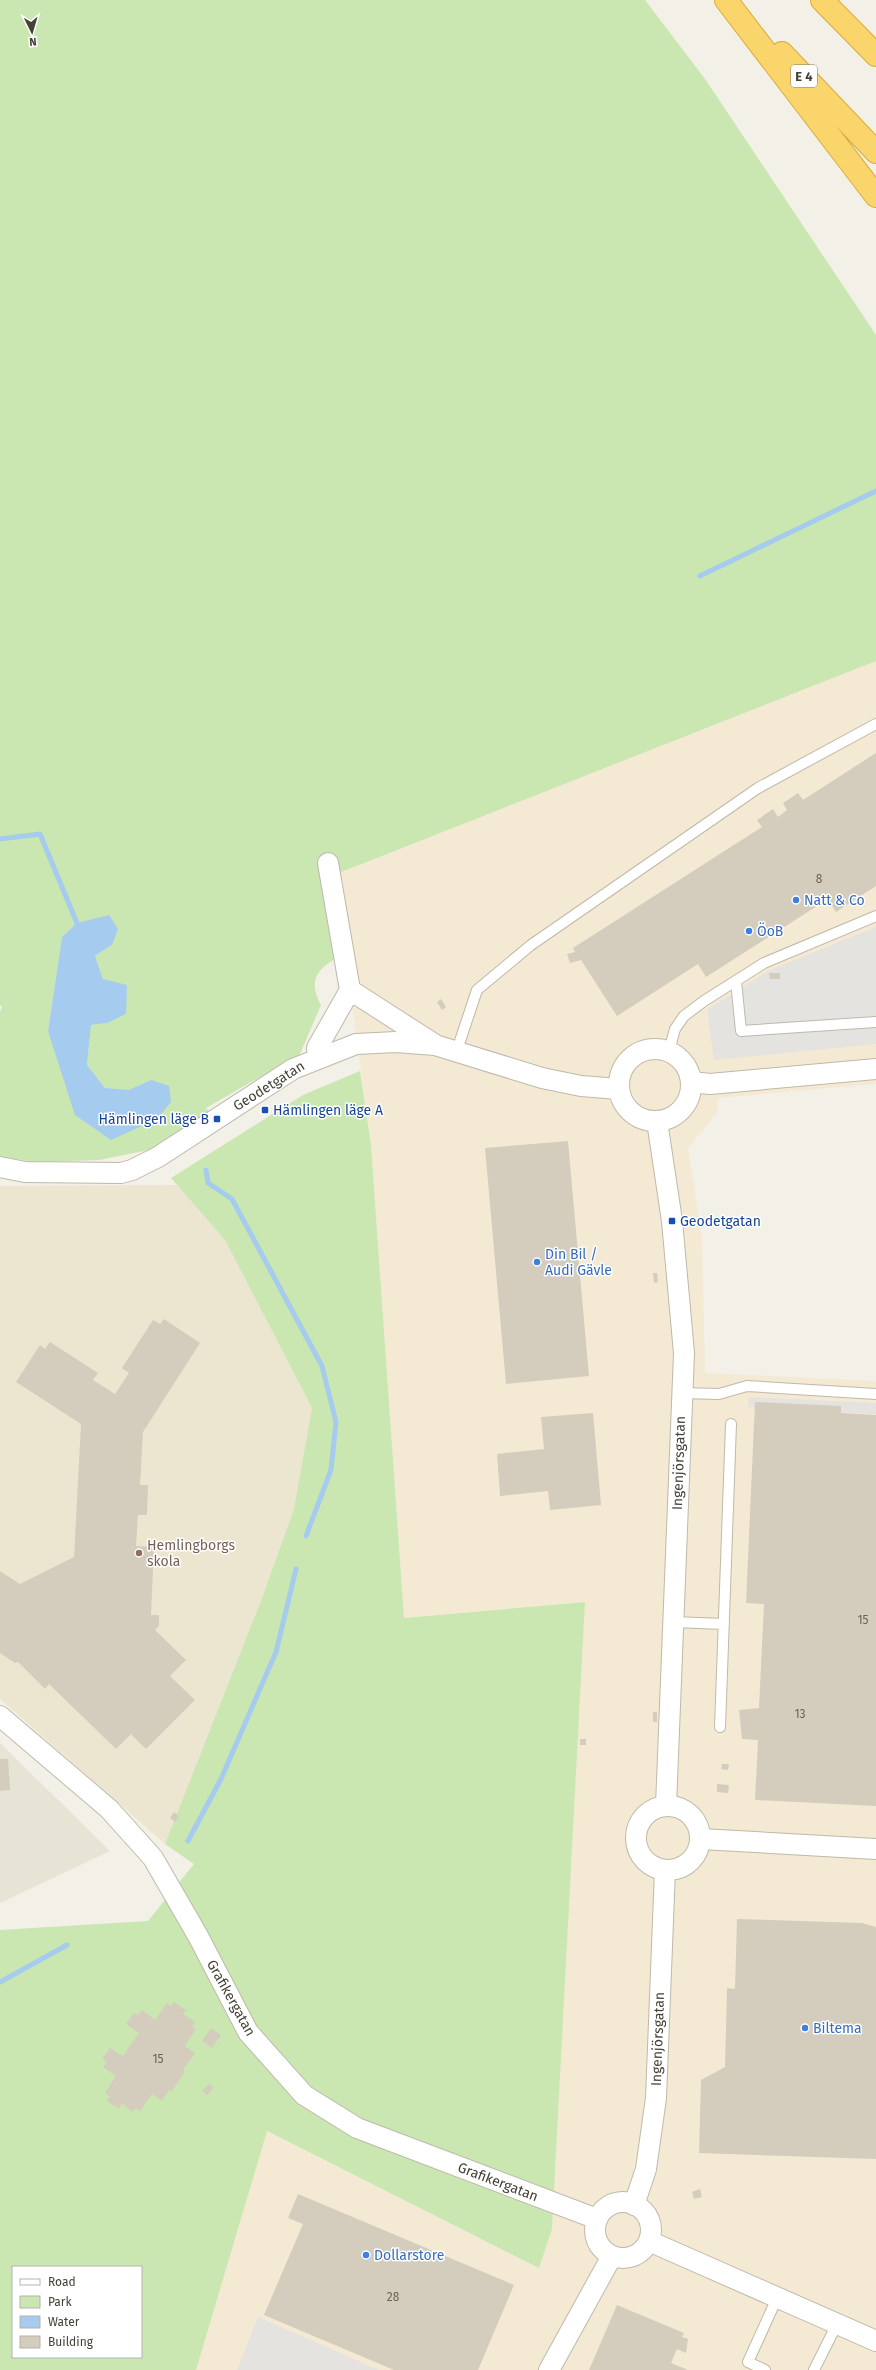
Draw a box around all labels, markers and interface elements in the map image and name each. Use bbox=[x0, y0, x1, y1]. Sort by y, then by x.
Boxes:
north arrow bbox=[12, 12, 52, 52]
text: N bbox=[29, 35, 37, 48]
road number: E 4 bbox=[791, 65, 817, 87]
house number: 8 bbox=[816, 872, 823, 886]
place label: Natt & Co bbox=[804, 892, 865, 909]
marker: Natt & Co bbox=[791, 895, 801, 905]
place label: ÖoB bbox=[757, 922, 783, 940]
marker: ÖoB bbox=[744, 926, 754, 936]
street label: Geodetgatan bbox=[230, 1057, 308, 1115]
place label: Hämlingen läge A bbox=[273, 1102, 383, 1119]
marker: Hämlingen läge A bbox=[260, 1105, 270, 1115]
place label: Hämlingen läge B bbox=[99, 1111, 209, 1128]
marker: Hämlingen läge B bbox=[212, 1114, 222, 1124]
place label: Geodetgatan bbox=[680, 1213, 761, 1230]
marker: Geodetgatan bbox=[667, 1216, 677, 1226]
place label: Din Bil / Audi Gävle bbox=[545, 1246, 612, 1279]
marker: Din Bil / Audi Gävle bbox=[532, 1257, 542, 1267]
street label: Ingenjörsgatan bbox=[669, 1415, 689, 1511]
place label: Hemlingborgs skola bbox=[147, 1537, 236, 1570]
marker: Hemlingborgs skola bbox=[134, 1548, 144, 1558]
house number: 15 bbox=[857, 1613, 869, 1627]
house number: 13 bbox=[794, 1707, 806, 1721]
street label: Grafikergatan bbox=[203, 1957, 259, 2039]
street label: Ingenjörsgatan bbox=[648, 1991, 668, 2087]
place label: Biltema bbox=[813, 2020, 862, 2037]
marker: Biltema bbox=[800, 2023, 810, 2033]
house number: 15 bbox=[152, 2052, 164, 2066]
street label: Grafikergatan bbox=[455, 2159, 541, 2205]
place label: Dollarstore bbox=[374, 2247, 444, 2264]
marker: Dollarstore bbox=[361, 2250, 371, 2260]
legend bbox=[12, 2266, 142, 2358]
text: Road bbox=[48, 2275, 76, 2289]
house number: 28 bbox=[387, 2290, 400, 2304]
text: Park bbox=[48, 2295, 72, 2309]
text: Water bbox=[48, 2315, 80, 2329]
text: Building bbox=[48, 2335, 94, 2349]

